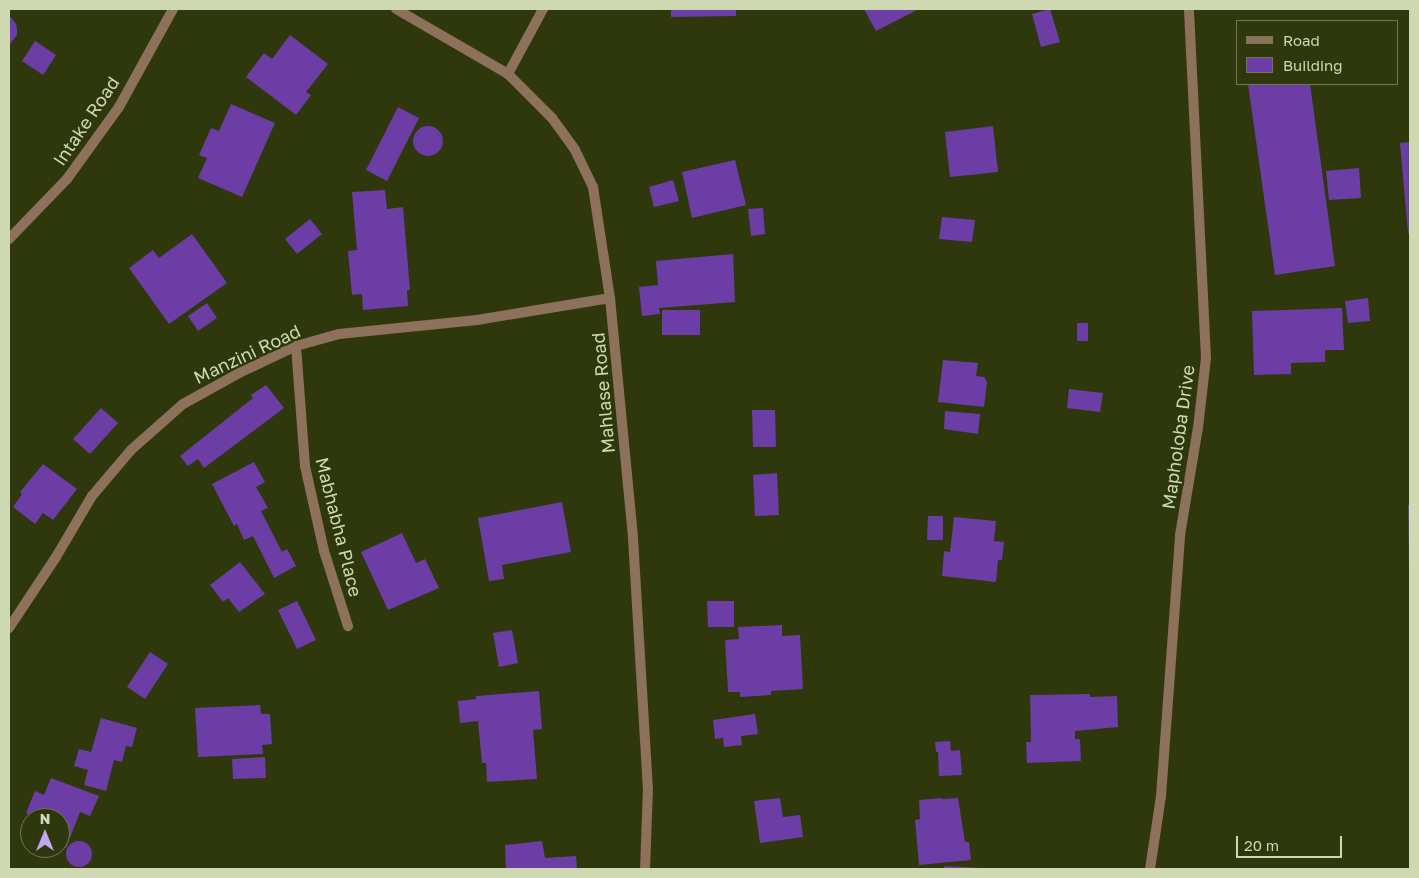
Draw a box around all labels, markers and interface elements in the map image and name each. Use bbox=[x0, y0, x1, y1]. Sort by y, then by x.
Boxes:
legend bbox=[1236, 20, 1399, 85]
text: Road bbox=[1283, 31, 1320, 49]
text: Building bbox=[1283, 56, 1343, 74]
street label: Intake Road bbox=[48, 72, 124, 170]
street label: Manzini Road bbox=[190, 320, 304, 388]
street label: Mahlase Road bbox=[587, 332, 619, 454]
street label: Mapholoba Drive bbox=[1157, 364, 1199, 510]
street label: Mabhabha Place bbox=[311, 455, 367, 599]
north arrow bbox=[20, 808, 70, 858]
text: N bbox=[40, 810, 50, 827]
scale bar bbox=[1239, 826, 1345, 858]
text: 20 m bbox=[1244, 836, 1279, 854]

